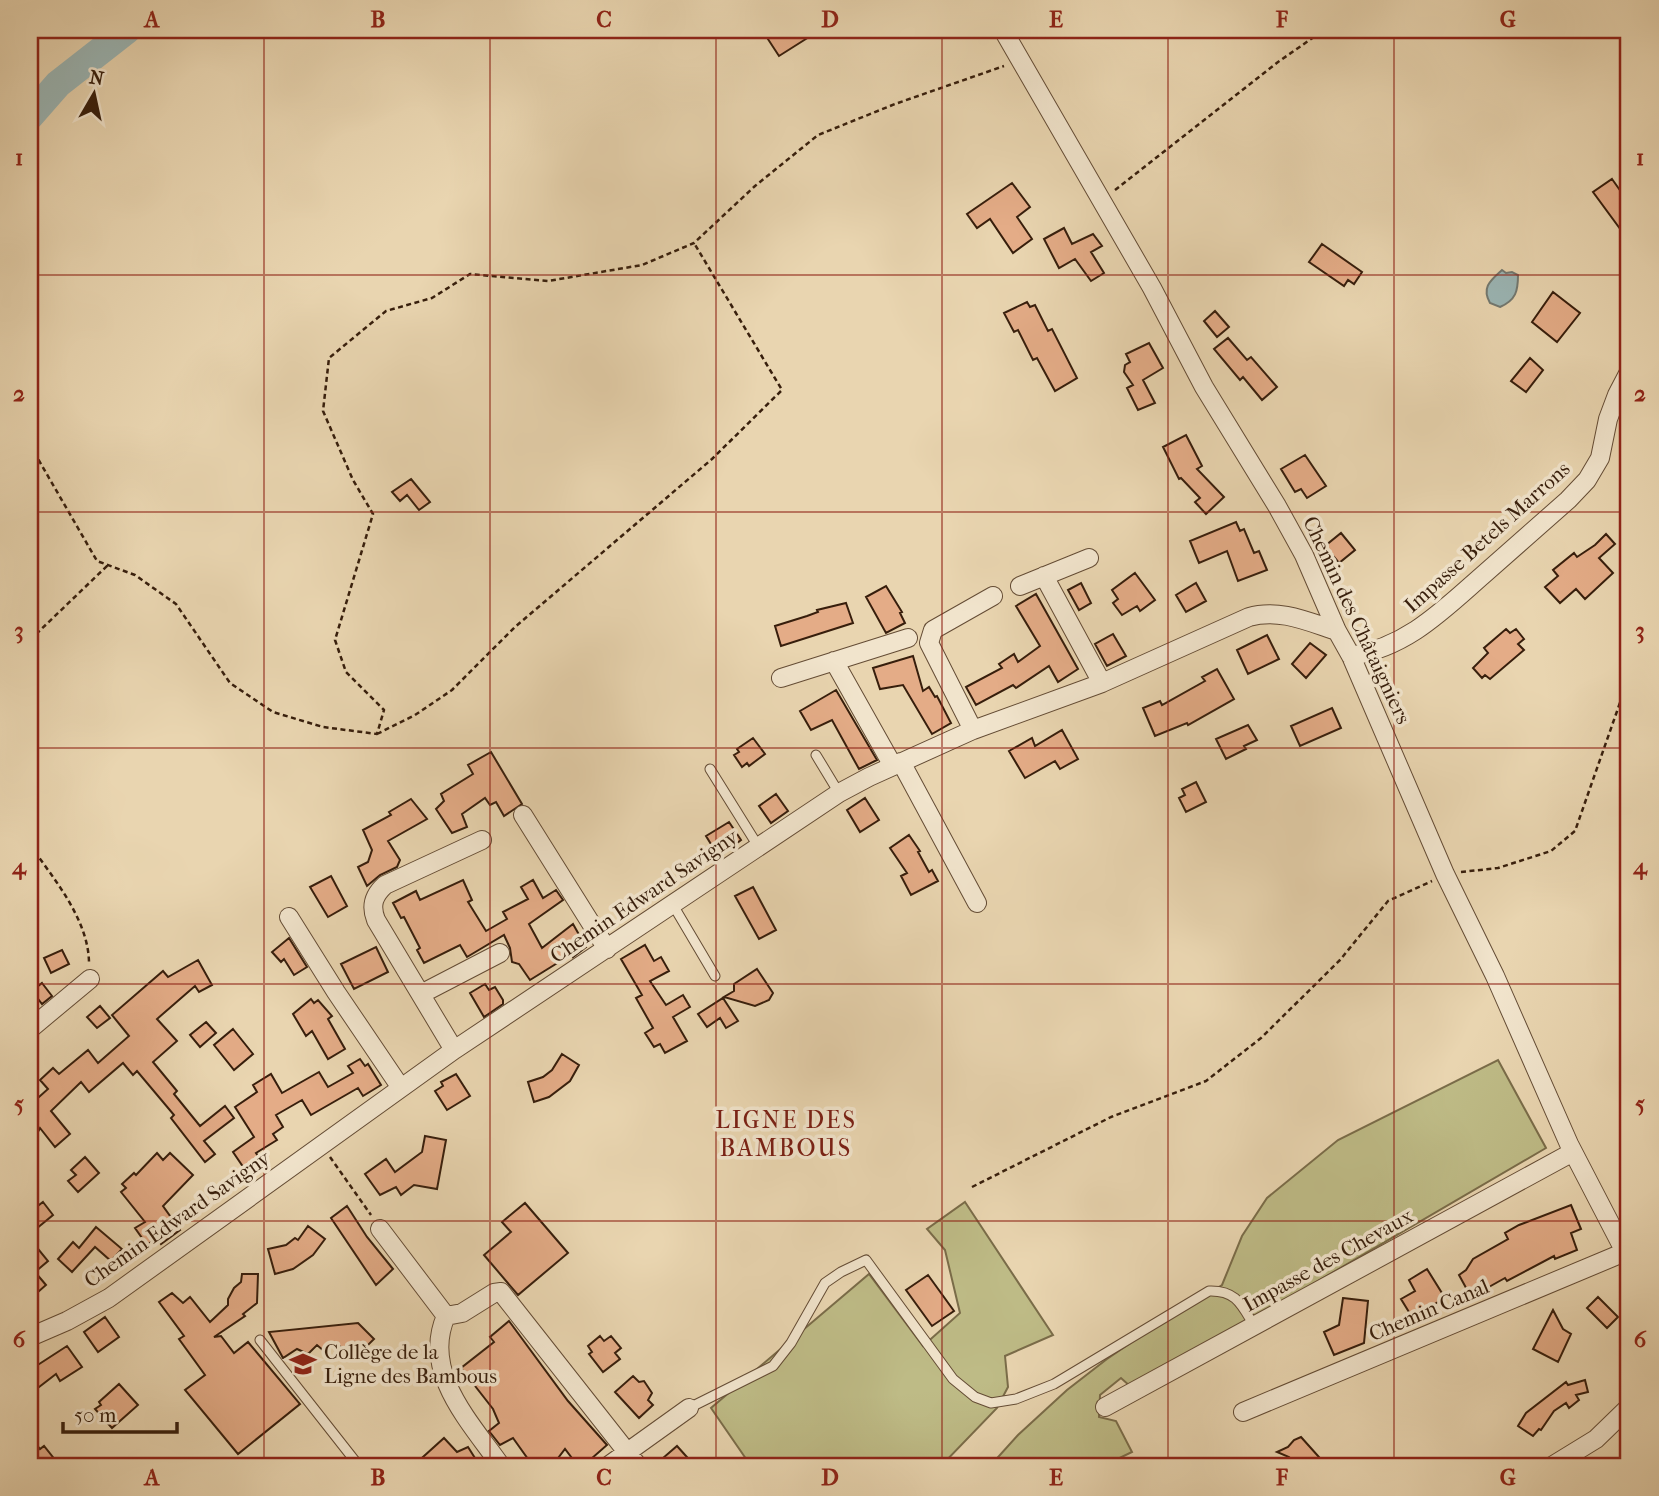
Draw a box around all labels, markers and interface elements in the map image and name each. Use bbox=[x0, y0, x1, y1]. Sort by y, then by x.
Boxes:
text: A bbox=[143, 6, 161, 33]
text: B bbox=[371, 6, 386, 33]
text: C bbox=[596, 6, 612, 33]
text: D bbox=[821, 6, 839, 33]
text: E bbox=[1049, 6, 1063, 33]
text: F bbox=[1275, 6, 1289, 33]
text: G bbox=[1500, 6, 1516, 33]
north arrow bbox=[60, 60, 130, 130]
text: N bbox=[88, 66, 106, 90]
text: 1 bbox=[15, 144, 23, 171]
text: 1 bbox=[1636, 144, 1644, 171]
text: 2 bbox=[13, 380, 25, 407]
text: 2 bbox=[1634, 380, 1646, 407]
street label: Impasse Betels Marrons bbox=[1399, 456, 1575, 618]
street label: Chemin des Châtaigniers bbox=[1298, 512, 1416, 728]
text: 3 bbox=[14, 617, 24, 644]
text: 3 bbox=[1635, 617, 1645, 644]
street label: Chemin Edward Savigny bbox=[546, 824, 743, 968]
text: 4 bbox=[11, 853, 27, 880]
text: 4 bbox=[1632, 853, 1648, 880]
text: 5 bbox=[14, 1090, 24, 1117]
text: 5 bbox=[1635, 1090, 1645, 1117]
district label: LIGNE DES BAMBOUS bbox=[715, 1106, 857, 1162]
street label: Chemin Edward Savigny bbox=[79, 1145, 275, 1292]
street label: Impasse des Chevaux bbox=[1239, 1203, 1417, 1317]
street label: Chemin Canal bbox=[1365, 1274, 1493, 1346]
text: 6 bbox=[13, 1326, 26, 1353]
text: 6 bbox=[1634, 1326, 1647, 1353]
place label: Collège de la Ligne des Bambous bbox=[324, 1340, 497, 1388]
school or university icon: Collège de la Ligne des Bambous bbox=[288, 1349, 318, 1379]
scale bar bbox=[63, 1391, 177, 1435]
text: 50 m bbox=[74, 1403, 117, 1427]
text: A bbox=[143, 1464, 161, 1491]
text: B bbox=[371, 1464, 386, 1491]
text: C bbox=[596, 1464, 612, 1491]
text: D bbox=[821, 1464, 839, 1491]
text: E bbox=[1049, 1464, 1063, 1491]
text: F bbox=[1275, 1464, 1289, 1491]
text: G bbox=[1500, 1464, 1516, 1491]

